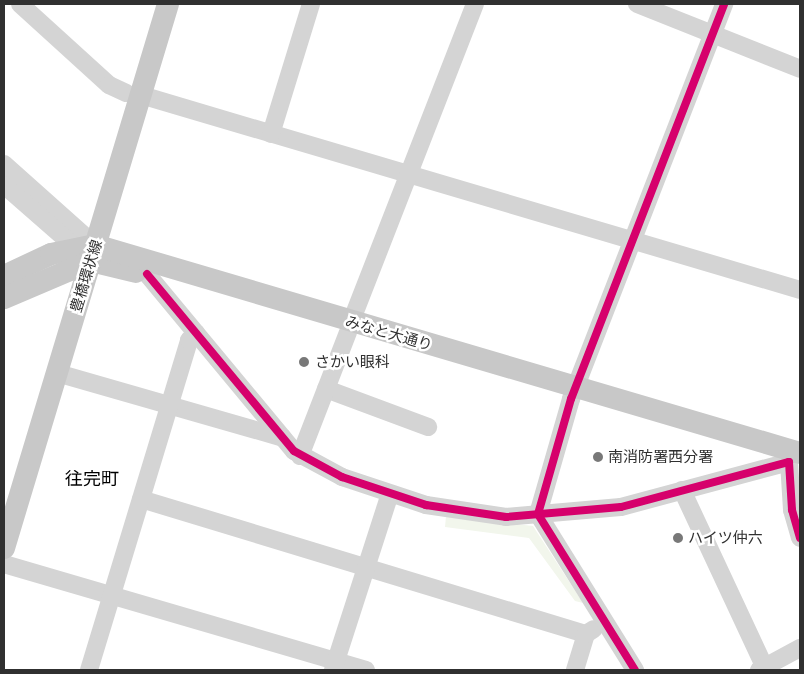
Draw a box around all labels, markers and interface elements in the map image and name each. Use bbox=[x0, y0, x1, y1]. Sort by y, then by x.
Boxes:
street label: 豊橋環状線 bbox=[66, 238, 106, 314]
street label: みなと大通り bbox=[343, 312, 435, 354]
place label: さかい眼科 bbox=[315, 353, 390, 371]
marker: さかい眼科 bbox=[297, 355, 311, 369]
place label: 南消防署西分署 bbox=[608, 448, 713, 466]
marker: 南消防署西分署 bbox=[592, 451, 604, 463]
district label: 往完町 bbox=[65, 467, 119, 489]
place label: ハイツ仲六 bbox=[688, 529, 763, 547]
marker: ハイツ仲六 bbox=[672, 532, 684, 544]

